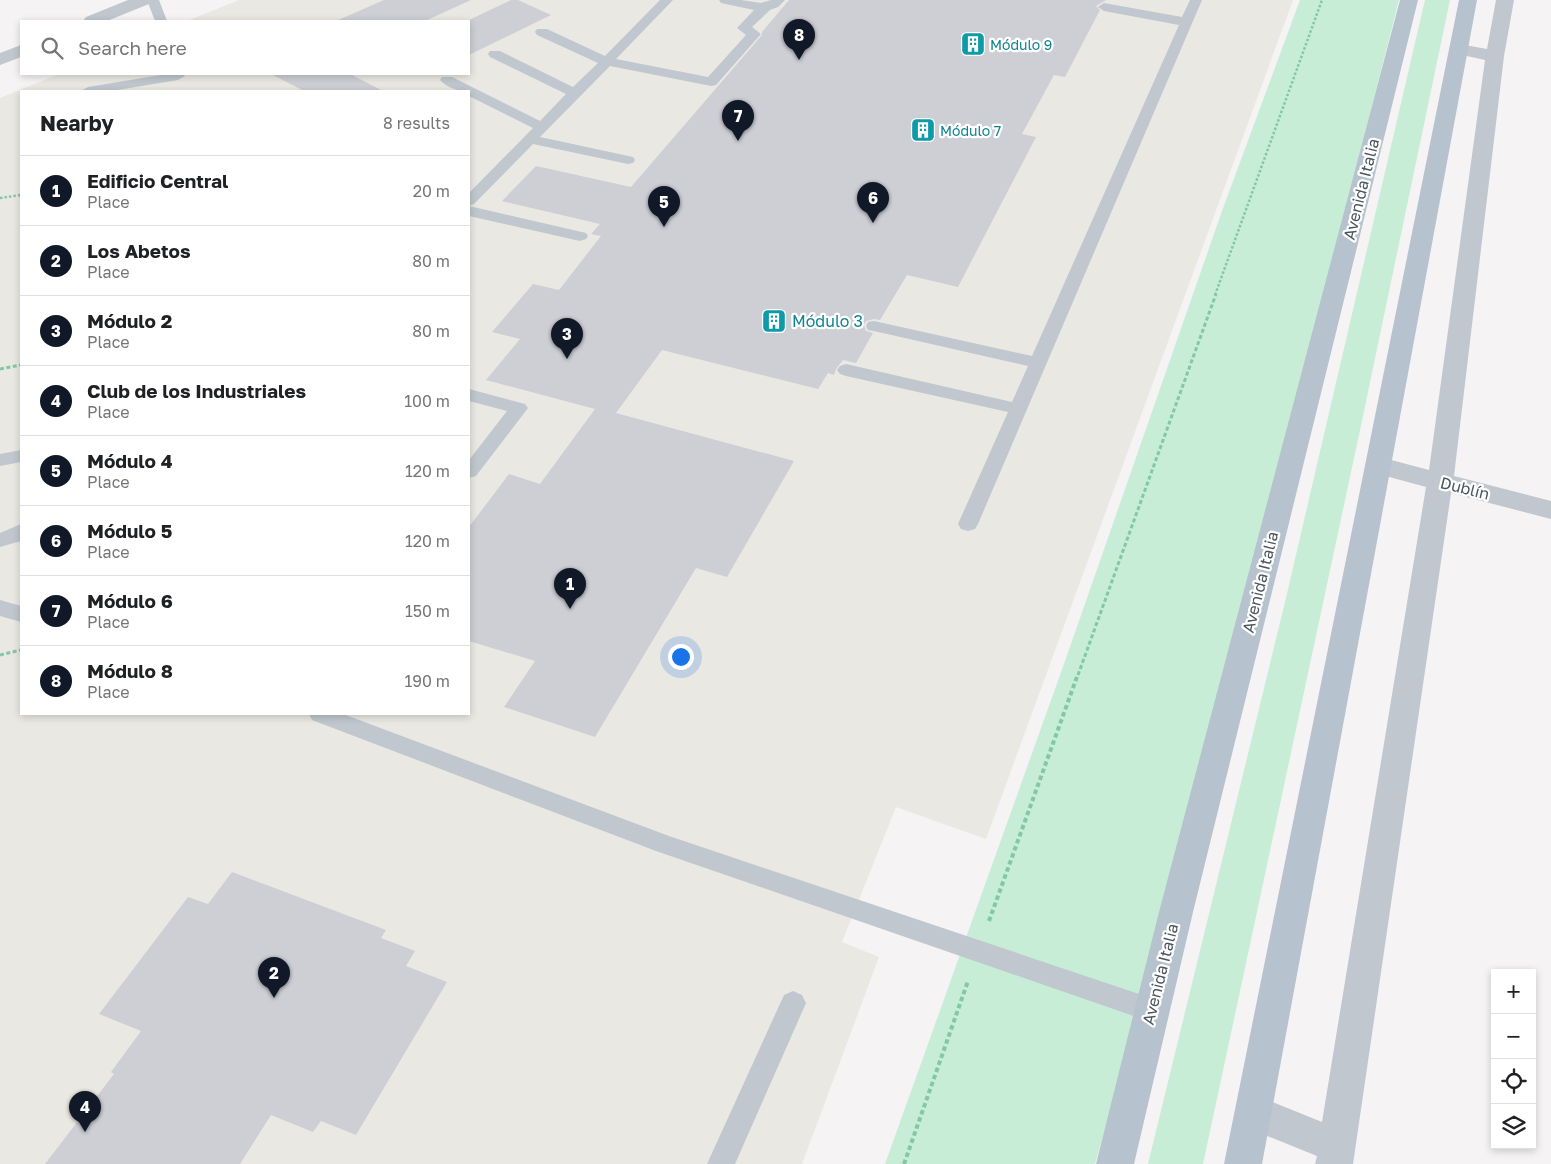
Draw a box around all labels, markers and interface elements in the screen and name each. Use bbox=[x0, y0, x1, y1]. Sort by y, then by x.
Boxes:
pin: 8 bbox=[783, 19, 815, 60]
search box bbox=[20, 20, 470, 75]
building icon: Módulo 9 bbox=[960, 31, 986, 57]
icon: search bbox=[38, 34, 66, 62]
text: Search here bbox=[78, 36, 187, 59]
place label: Módulo 9 bbox=[990, 36, 1052, 53]
pin: 7 bbox=[722, 100, 754, 141]
text: Nearby bbox=[40, 110, 114, 136]
text: 8 results bbox=[383, 113, 450, 133]
building icon: Módulo 7 bbox=[910, 117, 936, 143]
place label: Módulo 7 bbox=[940, 122, 1001, 139]
street label: Avenida Italia bbox=[1339, 136, 1383, 242]
text: Edificio Central bbox=[87, 169, 228, 192]
text: 1 bbox=[52, 181, 60, 201]
text: 20 m bbox=[413, 181, 450, 201]
pin: 6 bbox=[857, 182, 889, 223]
pin: 5 bbox=[648, 186, 680, 227]
text: Place bbox=[87, 192, 130, 212]
text: Los Abetos bbox=[87, 239, 191, 262]
text: 2 bbox=[51, 251, 61, 271]
text: 80 m bbox=[412, 251, 450, 271]
text: Place bbox=[87, 262, 130, 282]
building icon: Módulo 3 bbox=[761, 308, 787, 334]
text: Módulo 2 bbox=[87, 309, 172, 332]
place label: Módulo 3 bbox=[792, 311, 863, 331]
pin: 3 bbox=[551, 318, 583, 359]
text: 3 bbox=[51, 321, 61, 341]
text: 80 m bbox=[412, 321, 450, 341]
text: Place bbox=[87, 332, 130, 352]
text: Club de los Industriales bbox=[87, 379, 306, 402]
text: 4 bbox=[51, 391, 61, 411]
text: 100 m bbox=[404, 391, 450, 411]
text: Place bbox=[87, 402, 130, 422]
text: Módulo 4 bbox=[87, 449, 173, 472]
text: 5 bbox=[51, 461, 61, 481]
text: 120 m bbox=[405, 461, 450, 481]
text: Place bbox=[87, 472, 130, 492]
street label: Dublín bbox=[1438, 472, 1492, 504]
text: Módulo 5 bbox=[87, 519, 172, 542]
street label: Avenida Italia bbox=[1238, 529, 1282, 635]
text: 6 bbox=[51, 531, 61, 551]
text: 120 m bbox=[405, 531, 450, 551]
text: Place bbox=[87, 542, 130, 562]
pin: 1 bbox=[554, 568, 586, 609]
text: Módulo 6 bbox=[87, 589, 173, 612]
text: 7 bbox=[52, 601, 60, 621]
text: 150 m bbox=[405, 601, 450, 621]
text: Place bbox=[87, 612, 130, 632]
your location bbox=[668, 644, 694, 670]
text: Módulo 8 bbox=[87, 659, 173, 682]
text: 8 bbox=[51, 671, 61, 691]
text: 190 m bbox=[404, 671, 450, 691]
text: Place bbox=[87, 682, 130, 702]
street label: Avenida Italia bbox=[1138, 921, 1182, 1027]
pin: 2 bbox=[258, 957, 290, 998]
map controls bbox=[1491, 969, 1536, 1149]
button: + bbox=[1491, 969, 1536, 1014]
button: − bbox=[1491, 1014, 1536, 1059]
button: locate bbox=[1491, 1059, 1536, 1104]
pin: 4 bbox=[69, 1091, 101, 1132]
button: layers bbox=[1491, 1104, 1536, 1149]

